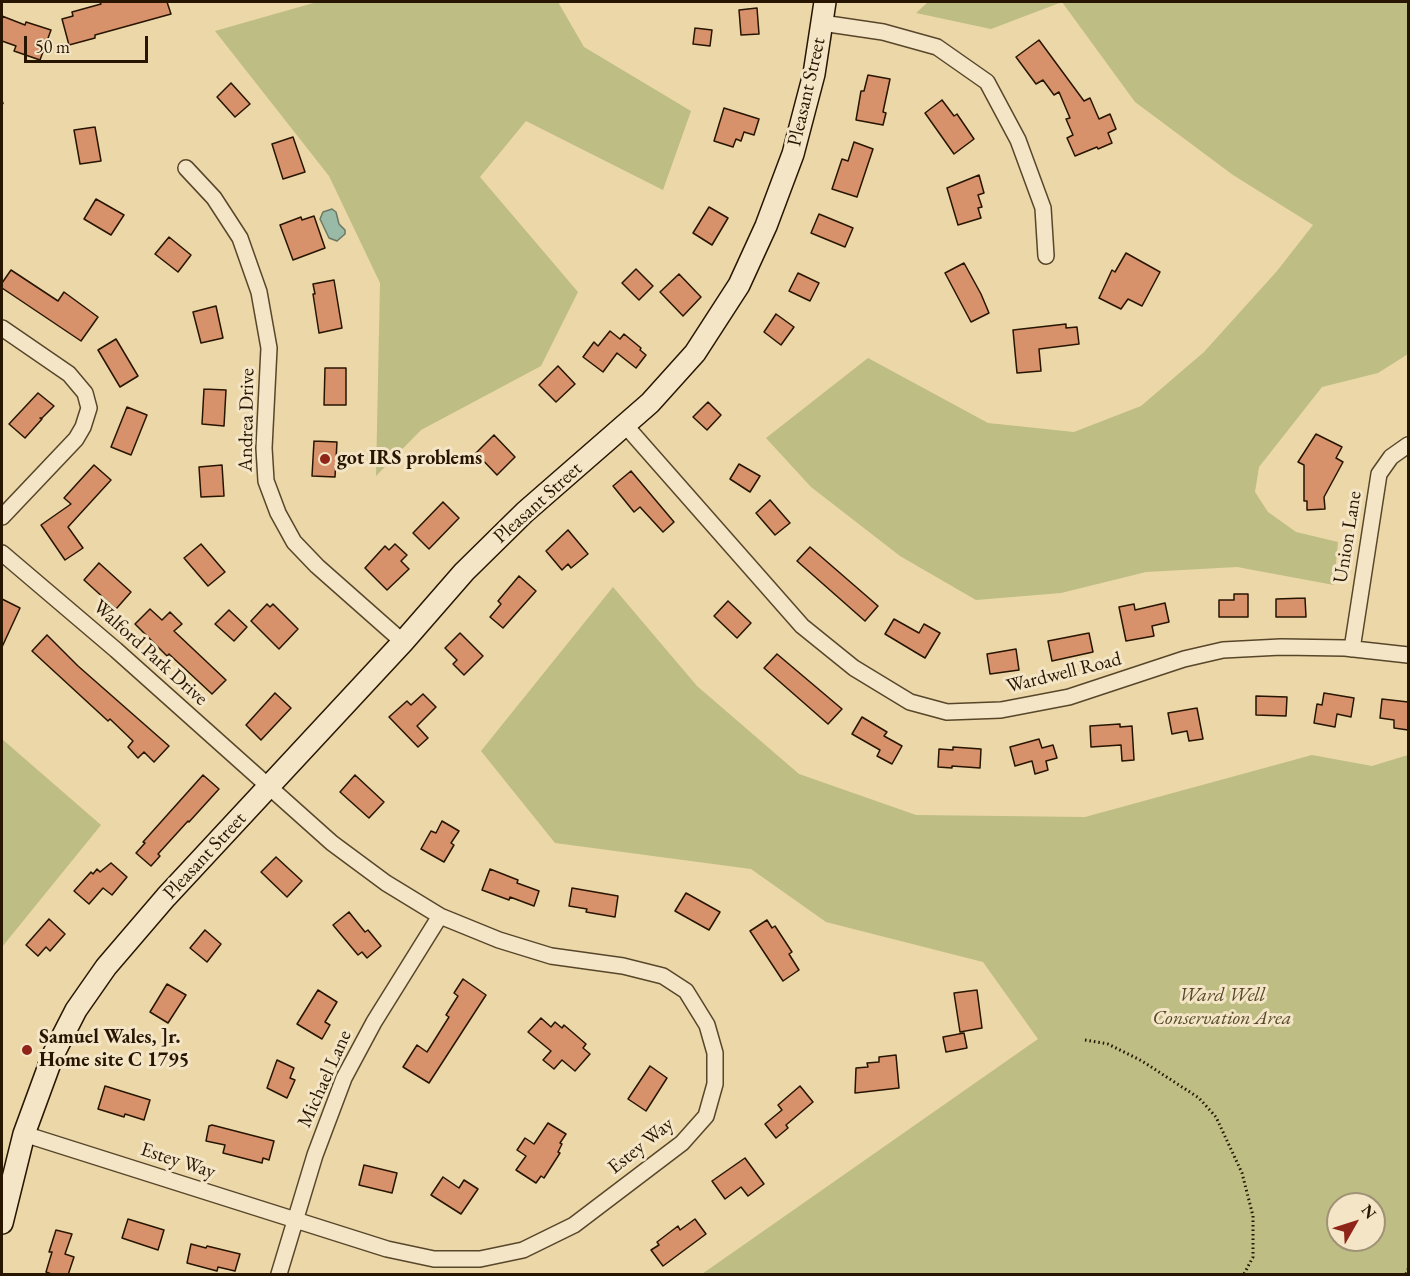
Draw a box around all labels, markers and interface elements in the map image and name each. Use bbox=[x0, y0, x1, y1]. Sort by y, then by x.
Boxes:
scale bar bbox=[27, 24, 152, 62]
text: 50 m bbox=[35, 35, 70, 58]
street label: Pleasant Street bbox=[783, 35, 831, 149]
street label: Andrea Drive bbox=[234, 368, 260, 472]
place label: got IRS problems bbox=[337, 447, 482, 471]
marker: got IRS problems bbox=[318, 452, 332, 466]
street label: Pleasant Street bbox=[489, 457, 587, 549]
street label: Union Lane bbox=[1329, 489, 1367, 585]
street label: Walford Park Drive bbox=[88, 595, 212, 711]
street label: Wardwell Road bbox=[1004, 647, 1124, 699]
street label: Pleasant Street bbox=[158, 807, 252, 905]
park label: Ward Well Conservation Area bbox=[1152, 984, 1292, 1031]
place label: Samuel Wales, ]r. Home site C 1795 bbox=[39, 1026, 189, 1073]
street label: Michael Lane bbox=[293, 1027, 357, 1131]
marker: Samuel Wales, ]r. Home site C 1795 bbox=[20, 1043, 34, 1057]
street label: Estey Way bbox=[603, 1112, 679, 1180]
street label: Estey Way bbox=[137, 1138, 219, 1184]
north arrow bbox=[1326, 1192, 1386, 1252]
text: N bbox=[1357, 1200, 1381, 1223]

